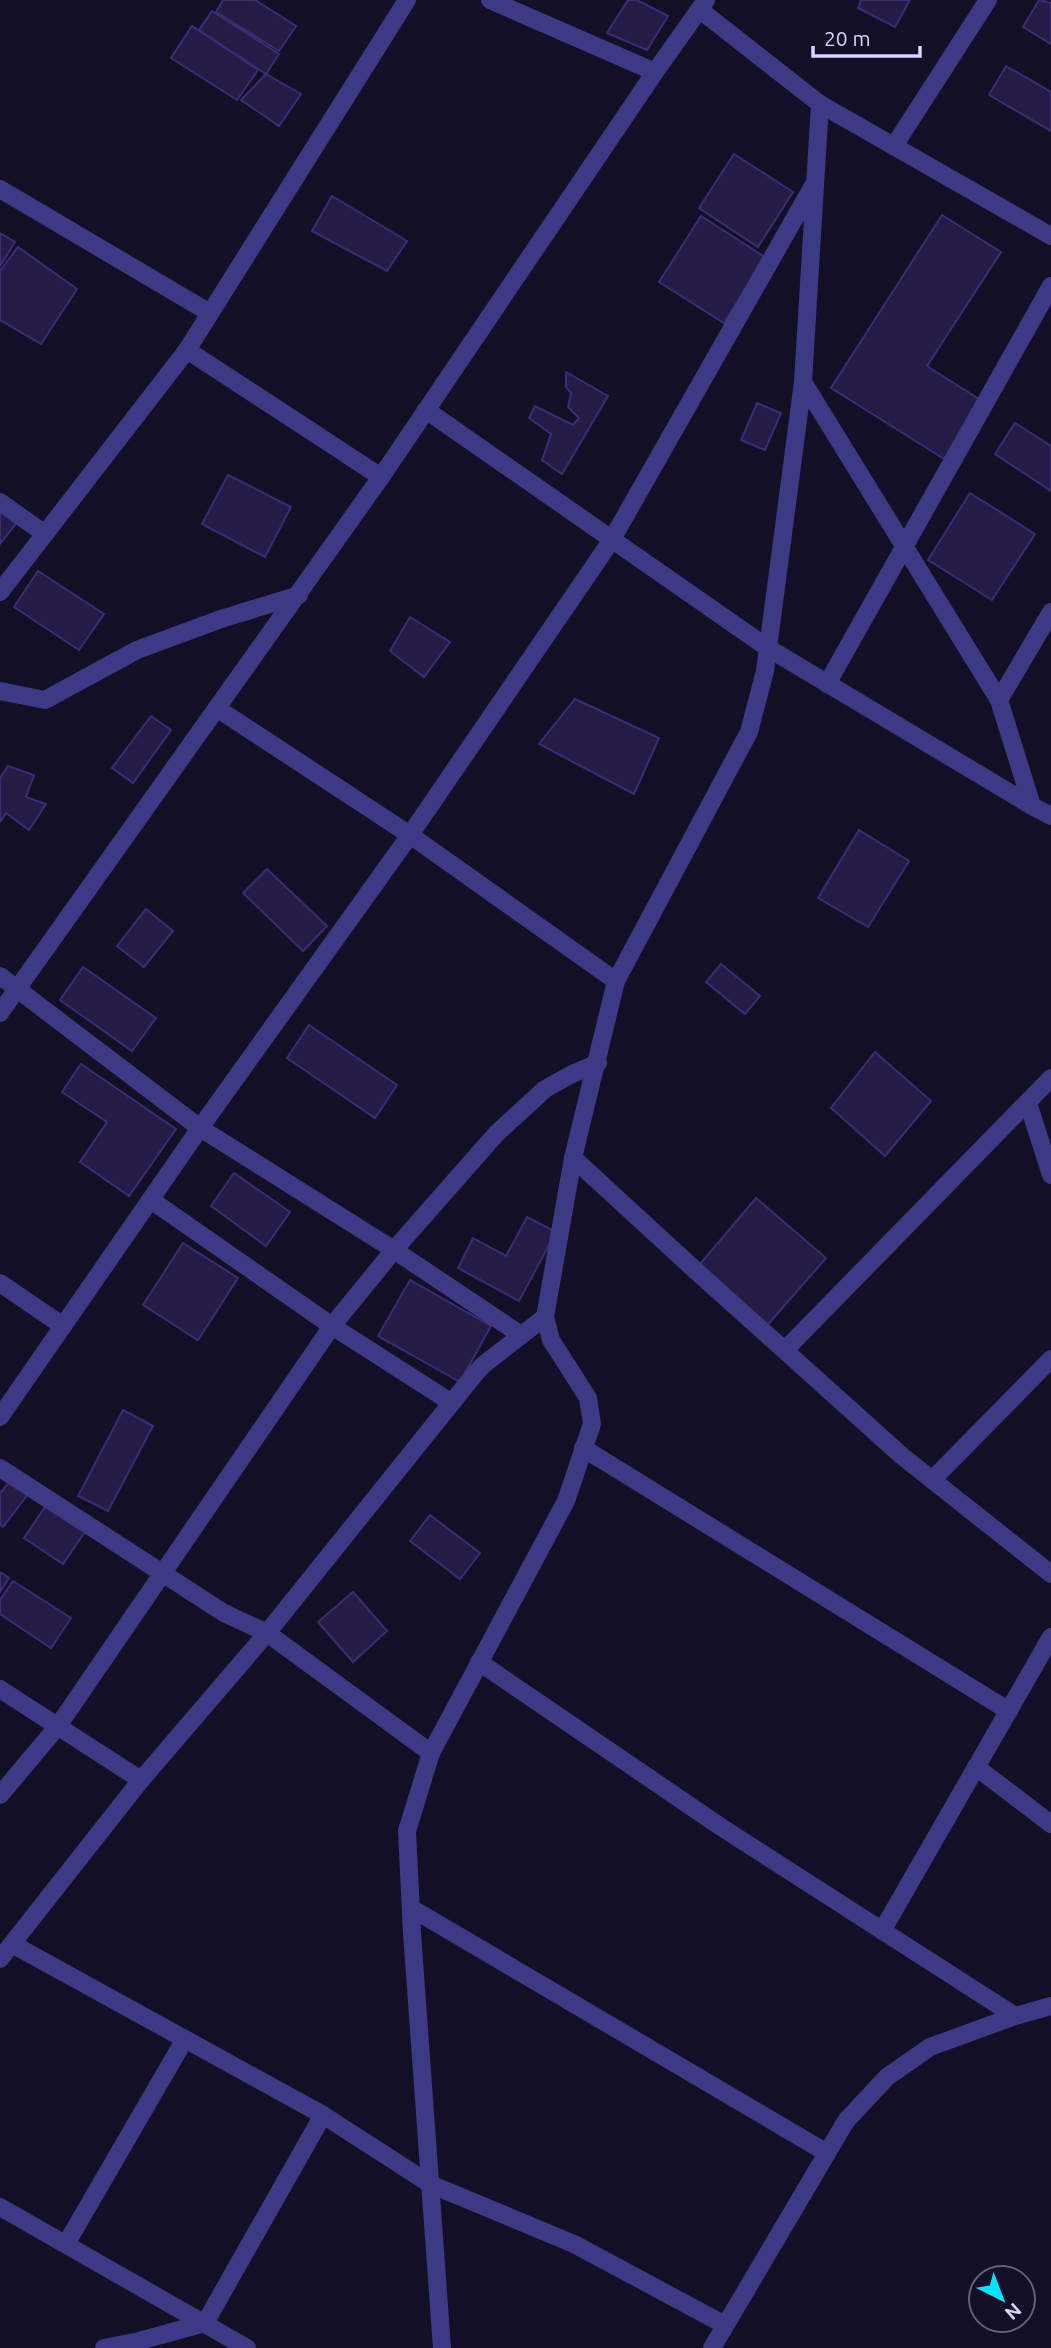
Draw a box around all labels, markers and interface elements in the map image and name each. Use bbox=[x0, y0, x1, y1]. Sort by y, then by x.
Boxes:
scale bar bbox=[813, 14, 920, 58]
text: 20 m bbox=[824, 26, 871, 50]
north arrow bbox=[967, 2264, 1037, 2334]
text: N bbox=[1001, 2299, 1026, 2325]

